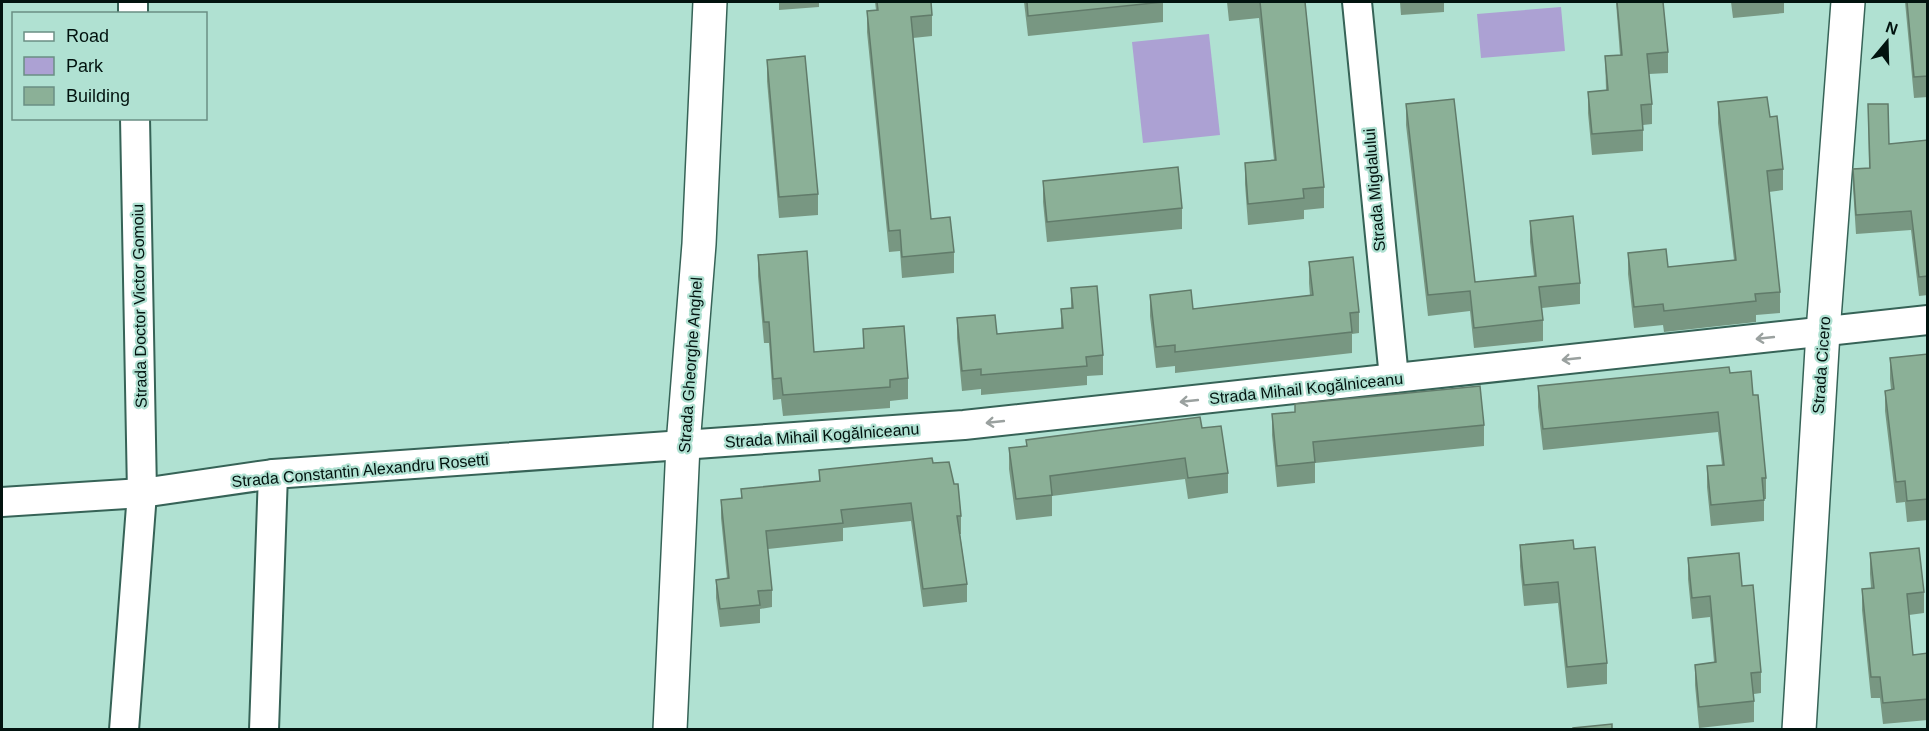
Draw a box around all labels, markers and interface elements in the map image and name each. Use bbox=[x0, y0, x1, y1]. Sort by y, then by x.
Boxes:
legend bbox=[12, 12, 207, 120]
north arrow bbox=[1857, 12, 1917, 72]
text: N bbox=[1883, 18, 1900, 38]
text: Road bbox=[66, 26, 109, 46]
text: Park bbox=[66, 56, 104, 76]
text: Building bbox=[66, 86, 130, 106]
street label: Strada Migdalului bbox=[1361, 128, 1388, 252]
street label: Strada Doctor Victor Gomoiu bbox=[129, 204, 150, 408]
street label: Strada Gheorghe Anghel bbox=[676, 277, 705, 453]
street label: Strada Cicero bbox=[1810, 316, 1833, 414]
one-way arrow bbox=[1755, 333, 1775, 344]
one-way arrow bbox=[1562, 354, 1581, 365]
street label: Strada Mihail Kogălniceanu bbox=[1208, 370, 1404, 407]
one-way arrow bbox=[1180, 396, 1200, 407]
one-way arrow bbox=[986, 417, 1006, 428]
street label: Strada Mihail Kogălniceanu bbox=[724, 420, 920, 451]
street label: Strada Constantin Alexandru Rosetti bbox=[231, 451, 489, 490]

